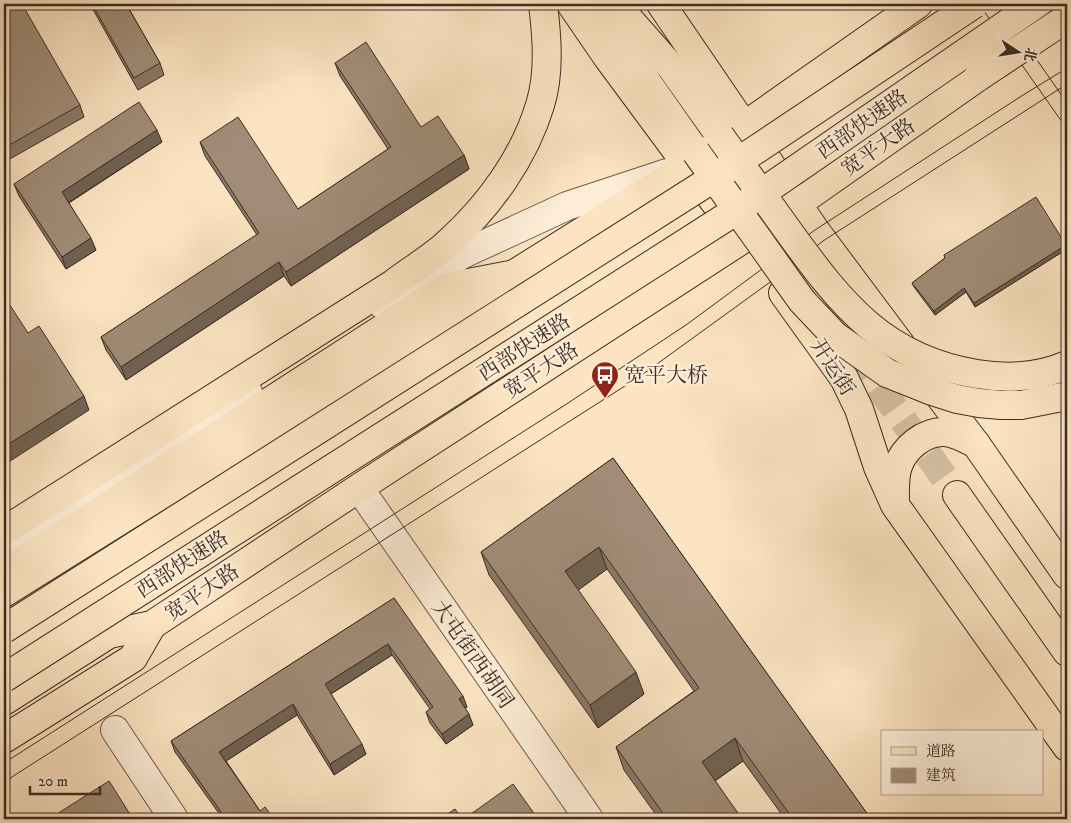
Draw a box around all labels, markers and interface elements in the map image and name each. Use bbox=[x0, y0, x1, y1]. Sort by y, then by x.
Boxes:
north arrow bbox=[994, 28, 1044, 78]
text: 北 bbox=[1019, 46, 1040, 63]
street label: 西部快速路 bbox=[812, 84, 913, 166]
street label: 宽平大路 bbox=[837, 113, 920, 183]
street label: 西部快速路 bbox=[473, 308, 576, 387]
street label: 开运街 bbox=[804, 334, 860, 401]
street label: 宽平大路 bbox=[499, 337, 584, 405]
bus stop icon: 宽平大桥 bbox=[590, 360, 620, 399]
place label: 宽平大桥 bbox=[624, 363, 708, 389]
street label: 西部快速路 bbox=[131, 525, 234, 604]
street label: 宽平大路 bbox=[160, 559, 245, 627]
street label: 大屯街西胡同 bbox=[425, 596, 519, 714]
legend bbox=[881, 730, 1044, 796]
text: 道路 bbox=[926, 742, 956, 761]
scale bar bbox=[30, 763, 100, 795]
text: 建筑 bbox=[926, 766, 956, 785]
text: 20 m bbox=[38, 772, 68, 791]

